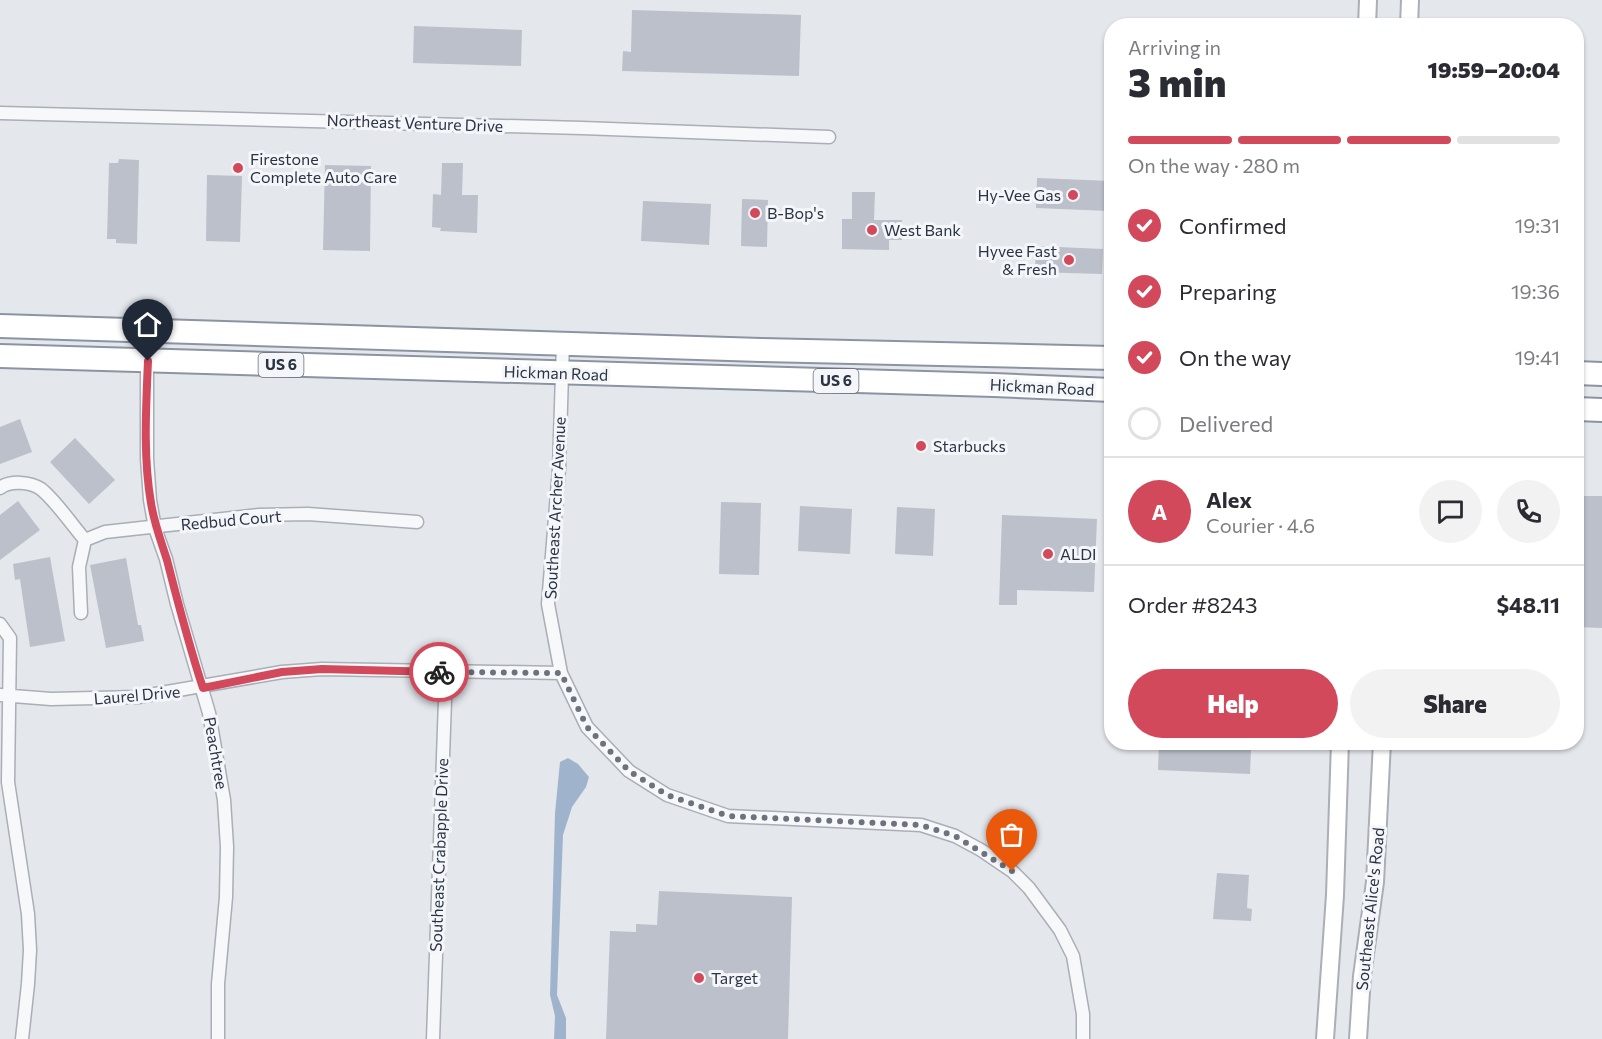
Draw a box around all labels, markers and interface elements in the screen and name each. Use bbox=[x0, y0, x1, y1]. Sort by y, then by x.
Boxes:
text: Arriving in bbox=[1128, 35, 1221, 59]
text: 19:59–20:04 bbox=[1428, 56, 1560, 83]
text: 3 min bbox=[1128, 57, 1226, 105]
street label: Northeast Venture Drive bbox=[326, 110, 504, 135]
place label: Firestone Complete Auto Care bbox=[250, 149, 397, 186]
text: On the way · 280 m bbox=[1128, 153, 1300, 177]
marker: Firestone Complete Auto Care bbox=[231, 161, 245, 175]
place label: Hy-Vee Gas bbox=[978, 185, 1061, 204]
marker: Hy-Vee Gas bbox=[1066, 188, 1080, 202]
place label: B-Bop's bbox=[767, 203, 824, 222]
marker: B-Bop's bbox=[748, 206, 762, 220]
icon: check bbox=[1128, 209, 1161, 242]
text: Confirmed bbox=[1179, 212, 1286, 239]
text: 19:31 bbox=[1515, 213, 1560, 237]
place label: West Bank bbox=[884, 220, 961, 239]
marker: West Bank bbox=[865, 223, 879, 237]
place label: Hyvee Fast & Fresh bbox=[978, 241, 1057, 278]
marker: Hyvee Fast & Fresh bbox=[1062, 253, 1076, 267]
icon: check bbox=[1128, 275, 1161, 308]
text: Preparing bbox=[1179, 278, 1276, 305]
text: 19:36 bbox=[1511, 279, 1560, 303]
pin bbox=[122, 299, 173, 361]
icon: home bbox=[131, 308, 164, 341]
icon: check bbox=[1128, 341, 1161, 374]
text: On the way bbox=[1179, 344, 1291, 371]
text: 19:41 bbox=[1515, 345, 1560, 369]
road number: US 6 bbox=[258, 353, 304, 377]
street label: Hickman Road bbox=[503, 361, 609, 384]
road number: US 6 bbox=[814, 369, 858, 393]
street label: Hickman Road bbox=[989, 374, 1095, 399]
text: Delivered bbox=[1179, 410, 1273, 437]
street label: Southeast Archer Avenue bbox=[540, 416, 569, 600]
place label: Starbucks bbox=[933, 436, 1006, 455]
marker: Starbucks bbox=[914, 439, 928, 453]
button: chat bbox=[1419, 480, 1482, 543]
button: phone bbox=[1497, 480, 1560, 543]
text: Alex bbox=[1206, 486, 1252, 513]
text: A bbox=[1152, 498, 1167, 525]
street label: Redbud Court bbox=[180, 506, 283, 533]
text: Courier · 4.6 bbox=[1206, 513, 1315, 537]
place label: ALDI bbox=[1060, 544, 1096, 563]
marker: ALDI bbox=[1041, 547, 1055, 561]
text: Order #8243 bbox=[1128, 591, 1258, 618]
text: $48.11 bbox=[1496, 591, 1560, 618]
courier bbox=[409, 642, 469, 702]
icon: bike bbox=[423, 656, 456, 689]
button: Help bbox=[1128, 669, 1338, 738]
button: Share bbox=[1350, 669, 1560, 738]
street label: Laurel Drive bbox=[93, 681, 181, 708]
street label: Peachtree bbox=[201, 715, 232, 791]
street label: Southeast Crabapple Drive bbox=[426, 758, 451, 952]
pin bbox=[986, 809, 1037, 871]
icon: bag bbox=[995, 818, 1028, 851]
street label: Southeast Alice's Road bbox=[1351, 827, 1388, 991]
place label: Target bbox=[711, 968, 758, 987]
marker: Target bbox=[692, 971, 706, 985]

